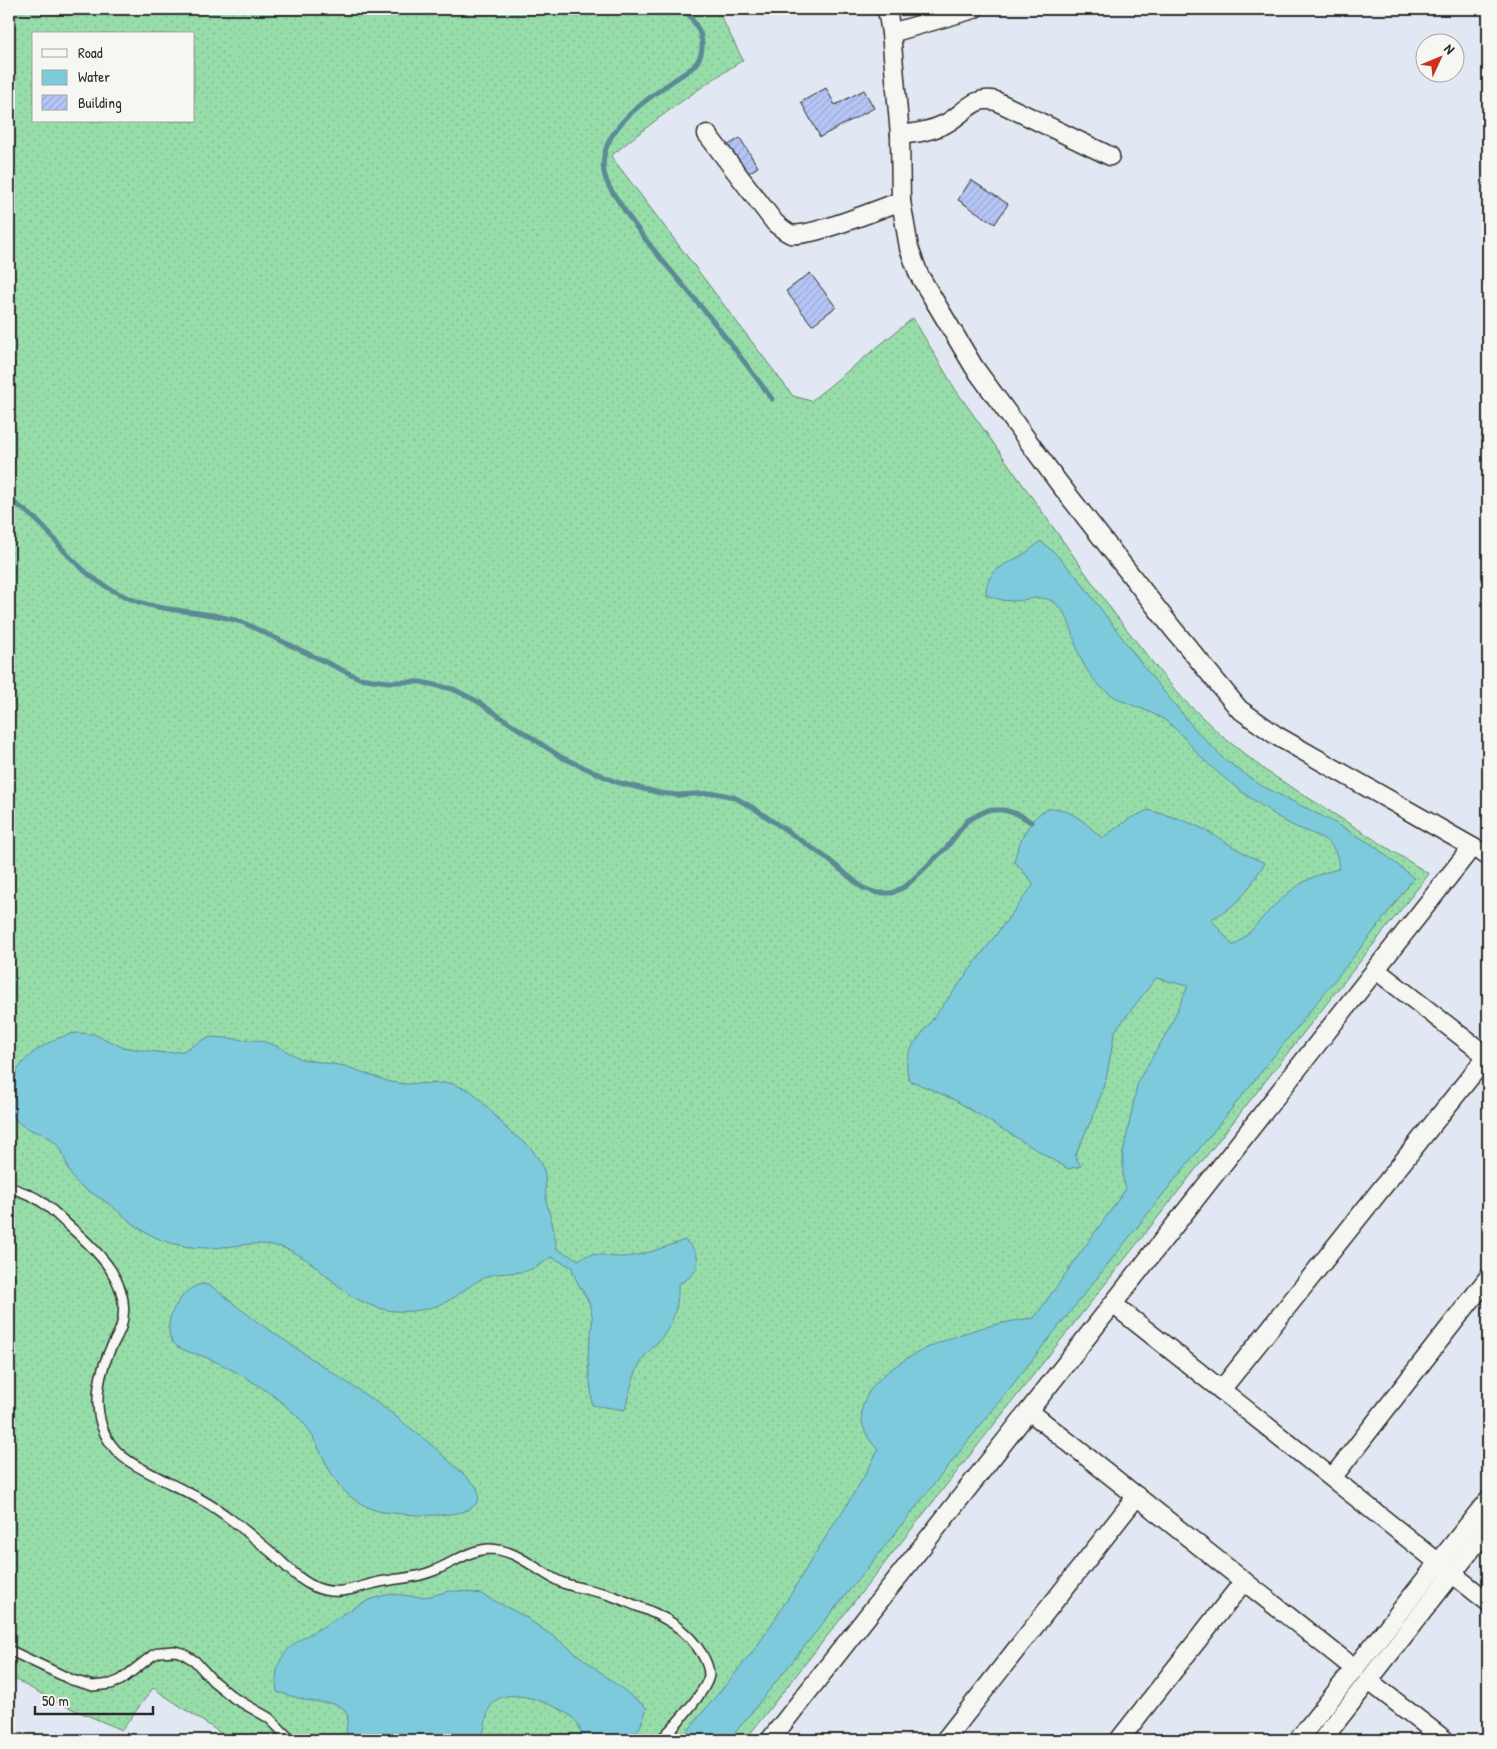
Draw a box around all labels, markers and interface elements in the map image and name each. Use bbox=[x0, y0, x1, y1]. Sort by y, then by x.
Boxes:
legend bbox=[32, 32, 195, 122]
north arrow bbox=[1414, 32, 1464, 82]
text: N bbox=[1440, 39, 1460, 58]
text: Road bbox=[78, 42, 103, 63]
text: Water bbox=[78, 66, 110, 87]
text: Building bbox=[78, 92, 122, 113]
scale bar bbox=[35, 1684, 152, 1716]
text: 50 m bbox=[42, 1690, 69, 1711]

